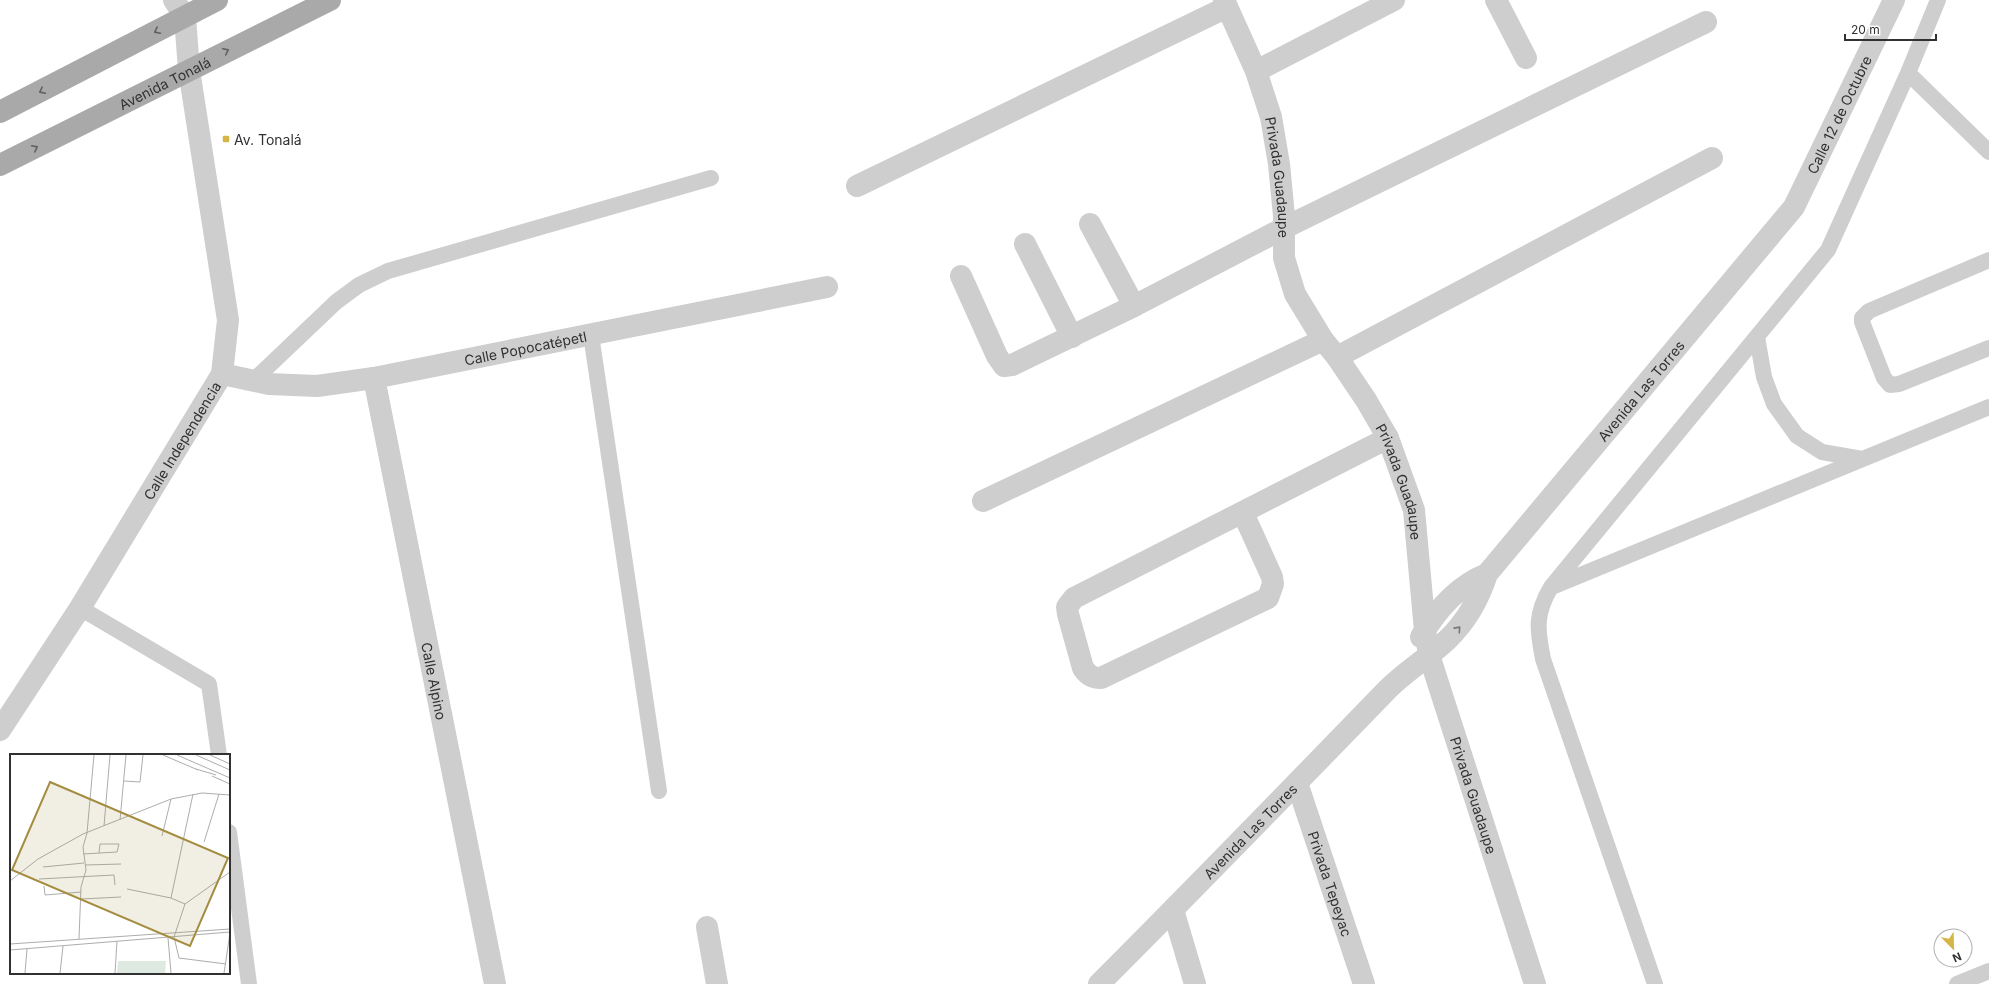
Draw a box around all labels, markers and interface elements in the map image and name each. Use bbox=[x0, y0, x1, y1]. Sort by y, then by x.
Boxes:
scale bar bbox=[1845, 16, 1936, 42]
text: 20 m bbox=[1851, 22, 1880, 37]
one-way arrow bbox=[154, 27, 162, 34]
one-way arrow bbox=[222, 49, 229, 56]
street label: Avenida Tonalá bbox=[116, 53, 213, 113]
street label: Calle 12 de Octubre bbox=[1803, 53, 1875, 176]
one-way arrow bbox=[39, 86, 46, 94]
street label: Privada Guadaupe bbox=[1263, 115, 1293, 238]
place label: Av. Tonalá bbox=[234, 131, 302, 148]
marker: Av. Tonalá bbox=[221, 134, 231, 144]
one-way arrow bbox=[31, 145, 38, 153]
street label: Calle Popocatépetl bbox=[463, 327, 588, 368]
street label: Avenida Las Torres bbox=[1594, 337, 1688, 444]
street label: Calle Independencia bbox=[139, 378, 224, 503]
street label: Privada Guadaupe bbox=[1373, 420, 1425, 541]
one-way arrow bbox=[1453, 626, 1460, 633]
street label: Calle Alpino bbox=[418, 641, 451, 721]
street label: Privada Guadaupe bbox=[1447, 734, 1501, 856]
inset map bbox=[10, 754, 230, 974]
street label: Avenida Las Torres bbox=[1200, 780, 1300, 882]
street label: Privada Tepeyac bbox=[1305, 829, 1356, 939]
north arrow bbox=[1933, 928, 1973, 968]
text: N bbox=[1950, 949, 1964, 965]

